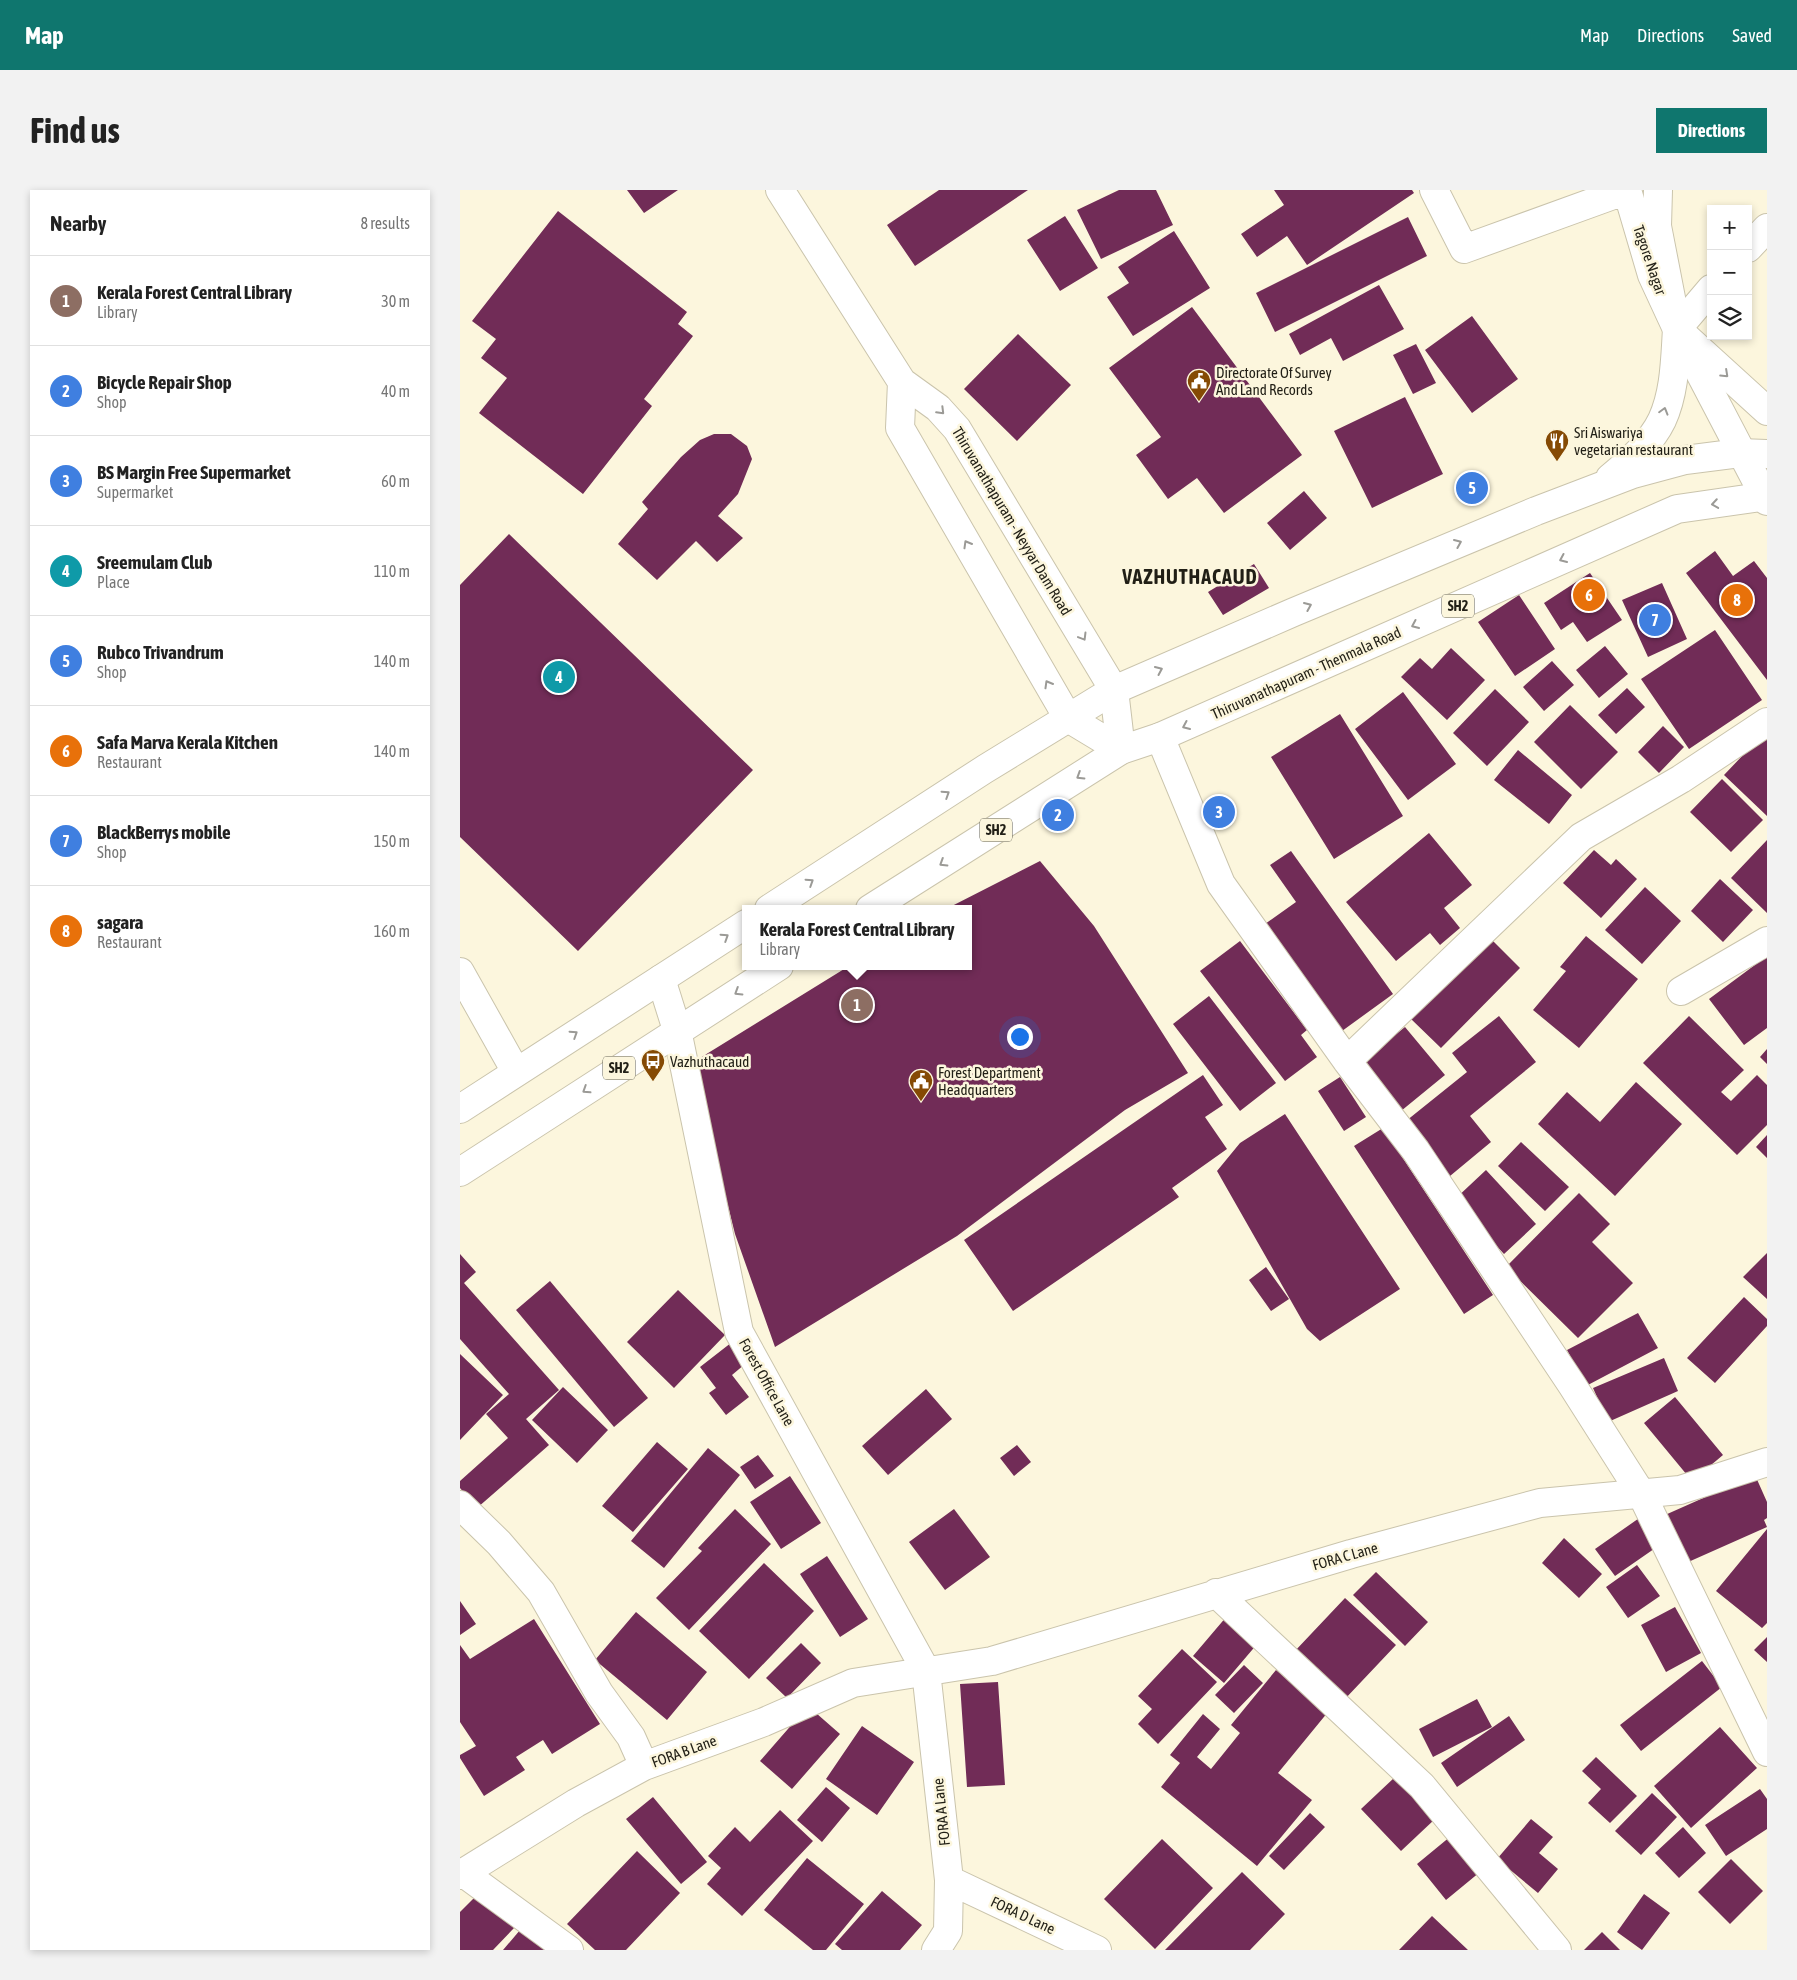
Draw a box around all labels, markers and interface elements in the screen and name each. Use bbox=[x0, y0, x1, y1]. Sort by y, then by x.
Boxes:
text: Map bbox=[25, 22, 64, 49]
text: Map bbox=[1580, 25, 1609, 46]
text: Directions bbox=[1637, 25, 1704, 46]
text: Saved bbox=[1732, 25, 1772, 46]
button: Directions bbox=[1656, 108, 1767, 153]
text: Find us bbox=[30, 110, 120, 150]
map controls bbox=[1707, 205, 1752, 340]
button: + bbox=[1707, 205, 1752, 250]
text: Nearby bbox=[50, 211, 106, 235]
text: 8 results bbox=[360, 214, 410, 232]
street label: Tagore Nagar bbox=[1630, 223, 1670, 298]
button: − bbox=[1707, 250, 1752, 295]
text: Kerala Forest Central Library bbox=[97, 281, 292, 303]
text: 1 bbox=[62, 292, 70, 310]
text: 30 m bbox=[381, 292, 410, 310]
button: layers bbox=[1707, 295, 1752, 340]
text: Library bbox=[97, 303, 138, 321]
place label: Directorate Of Survey And Land Records bbox=[1216, 364, 1332, 398]
public building icon: Directorate Of Survey And Land Records bbox=[1186, 368, 1212, 402]
one-way arrow bbox=[1720, 368, 1729, 377]
text: Bicycle Repair Shop bbox=[97, 371, 232, 393]
text: 2 bbox=[62, 382, 70, 400]
text: 40 m bbox=[381, 382, 410, 400]
text: Shop bbox=[97, 393, 127, 411]
one-way arrow bbox=[935, 405, 944, 414]
one-way arrow bbox=[1659, 408, 1669, 416]
street label: Thiruvanathapuram - Neyyar Dam Road bbox=[949, 424, 1075, 618]
place label: Sri Aiswariya vegetarian restaurant bbox=[1574, 424, 1693, 458]
restaurant icon: Sri Aiswariya vegetarian restaurant bbox=[1544, 428, 1570, 462]
text: BS Margin Free Supermarket bbox=[97, 461, 291, 483]
pin: 5 bbox=[1456, 469, 1488, 507]
text: 3 bbox=[62, 472, 70, 490]
text: 60 m bbox=[381, 472, 410, 490]
text: Supermarket bbox=[97, 483, 173, 501]
one-way arrow bbox=[1711, 498, 1719, 508]
one-way arrow bbox=[1453, 539, 1462, 550]
one-way arrow bbox=[963, 540, 973, 549]
text: Sreemulam Club bbox=[97, 551, 213, 573]
one-way arrow bbox=[1559, 553, 1568, 564]
text: 4 bbox=[62, 562, 70, 580]
text: 110 m bbox=[374, 562, 410, 580]
district label: VAZHUTHACAUD bbox=[1121, 565, 1258, 588]
text: Place bbox=[97, 573, 130, 591]
pin: 6 bbox=[1573, 576, 1605, 614]
pin: 8 bbox=[1721, 581, 1753, 619]
road number: SH2 bbox=[1442, 594, 1474, 618]
one-way arrow bbox=[1303, 601, 1312, 612]
pin: 7 bbox=[1639, 601, 1671, 639]
one-way arrow bbox=[1411, 618, 1420, 629]
street label: Thiruvanathapuram - Thenmala Road bbox=[1209, 623, 1403, 723]
one-way arrow bbox=[1076, 632, 1086, 641]
text: Rubco Trivandrum bbox=[97, 641, 224, 663]
text: 5 bbox=[62, 652, 70, 670]
text: 140 m bbox=[374, 652, 410, 670]
pin: 4 bbox=[543, 658, 575, 696]
text: Shop bbox=[97, 663, 127, 681]
one-way arrow bbox=[1154, 666, 1163, 677]
one-way arrow bbox=[1045, 681, 1055, 690]
one-way arrow bbox=[1182, 719, 1191, 730]
text: Safa Marva Kerala Kitchen bbox=[97, 731, 278, 753]
text: 6 bbox=[62, 742, 70, 760]
text: 140 m bbox=[374, 742, 410, 760]
text: Restaurant bbox=[97, 753, 162, 771]
one-way arrow bbox=[1077, 770, 1086, 780]
one-way arrow bbox=[941, 791, 950, 800]
pin: 3 bbox=[1203, 793, 1235, 831]
pin: 2 bbox=[1042, 796, 1074, 834]
road number: SH2 bbox=[980, 818, 1012, 842]
text: BlackBerrys mobile bbox=[97, 821, 231, 843]
text: 7 bbox=[62, 832, 70, 850]
text: 150 m bbox=[374, 832, 410, 850]
text: Shop bbox=[97, 843, 127, 861]
one-way arrow bbox=[939, 857, 948, 866]
one-way arrow bbox=[804, 879, 813, 889]
popup bbox=[742, 905, 972, 970]
text: sagara bbox=[97, 911, 143, 933]
text: Kerala Forest Central Library bbox=[759, 918, 955, 940]
text: 8 bbox=[62, 922, 70, 940]
text: 160 m bbox=[374, 922, 410, 940]
text: Restaurant bbox=[97, 933, 162, 951]
one-way arrow bbox=[720, 934, 729, 943]
text: Library bbox=[759, 940, 800, 958]
one-way arrow bbox=[734, 986, 743, 996]
pin: 1 bbox=[841, 986, 873, 1024]
your location bbox=[1007, 1024, 1033, 1050]
one-way arrow bbox=[568, 1031, 577, 1040]
bus stop icon: Vazhuthacaud bbox=[640, 1048, 666, 1082]
place label: Vazhuthacaud bbox=[670, 1053, 749, 1070]
road number: SH2 bbox=[603, 1056, 635, 1080]
place label: Forest Department Headquarters bbox=[938, 1064, 1041, 1098]
public building icon: Forest Department Headquarters bbox=[908, 1068, 934, 1102]
one-way arrow bbox=[583, 1084, 592, 1093]
street label: Forest Office Lane bbox=[736, 1335, 798, 1429]
street label: FORA C Lane bbox=[1310, 1538, 1380, 1573]
street label: FORA B Lane bbox=[649, 1731, 719, 1771]
street label: FORA A Lane bbox=[929, 1777, 953, 1847]
street label: FORA D Lane bbox=[988, 1893, 1058, 1937]

